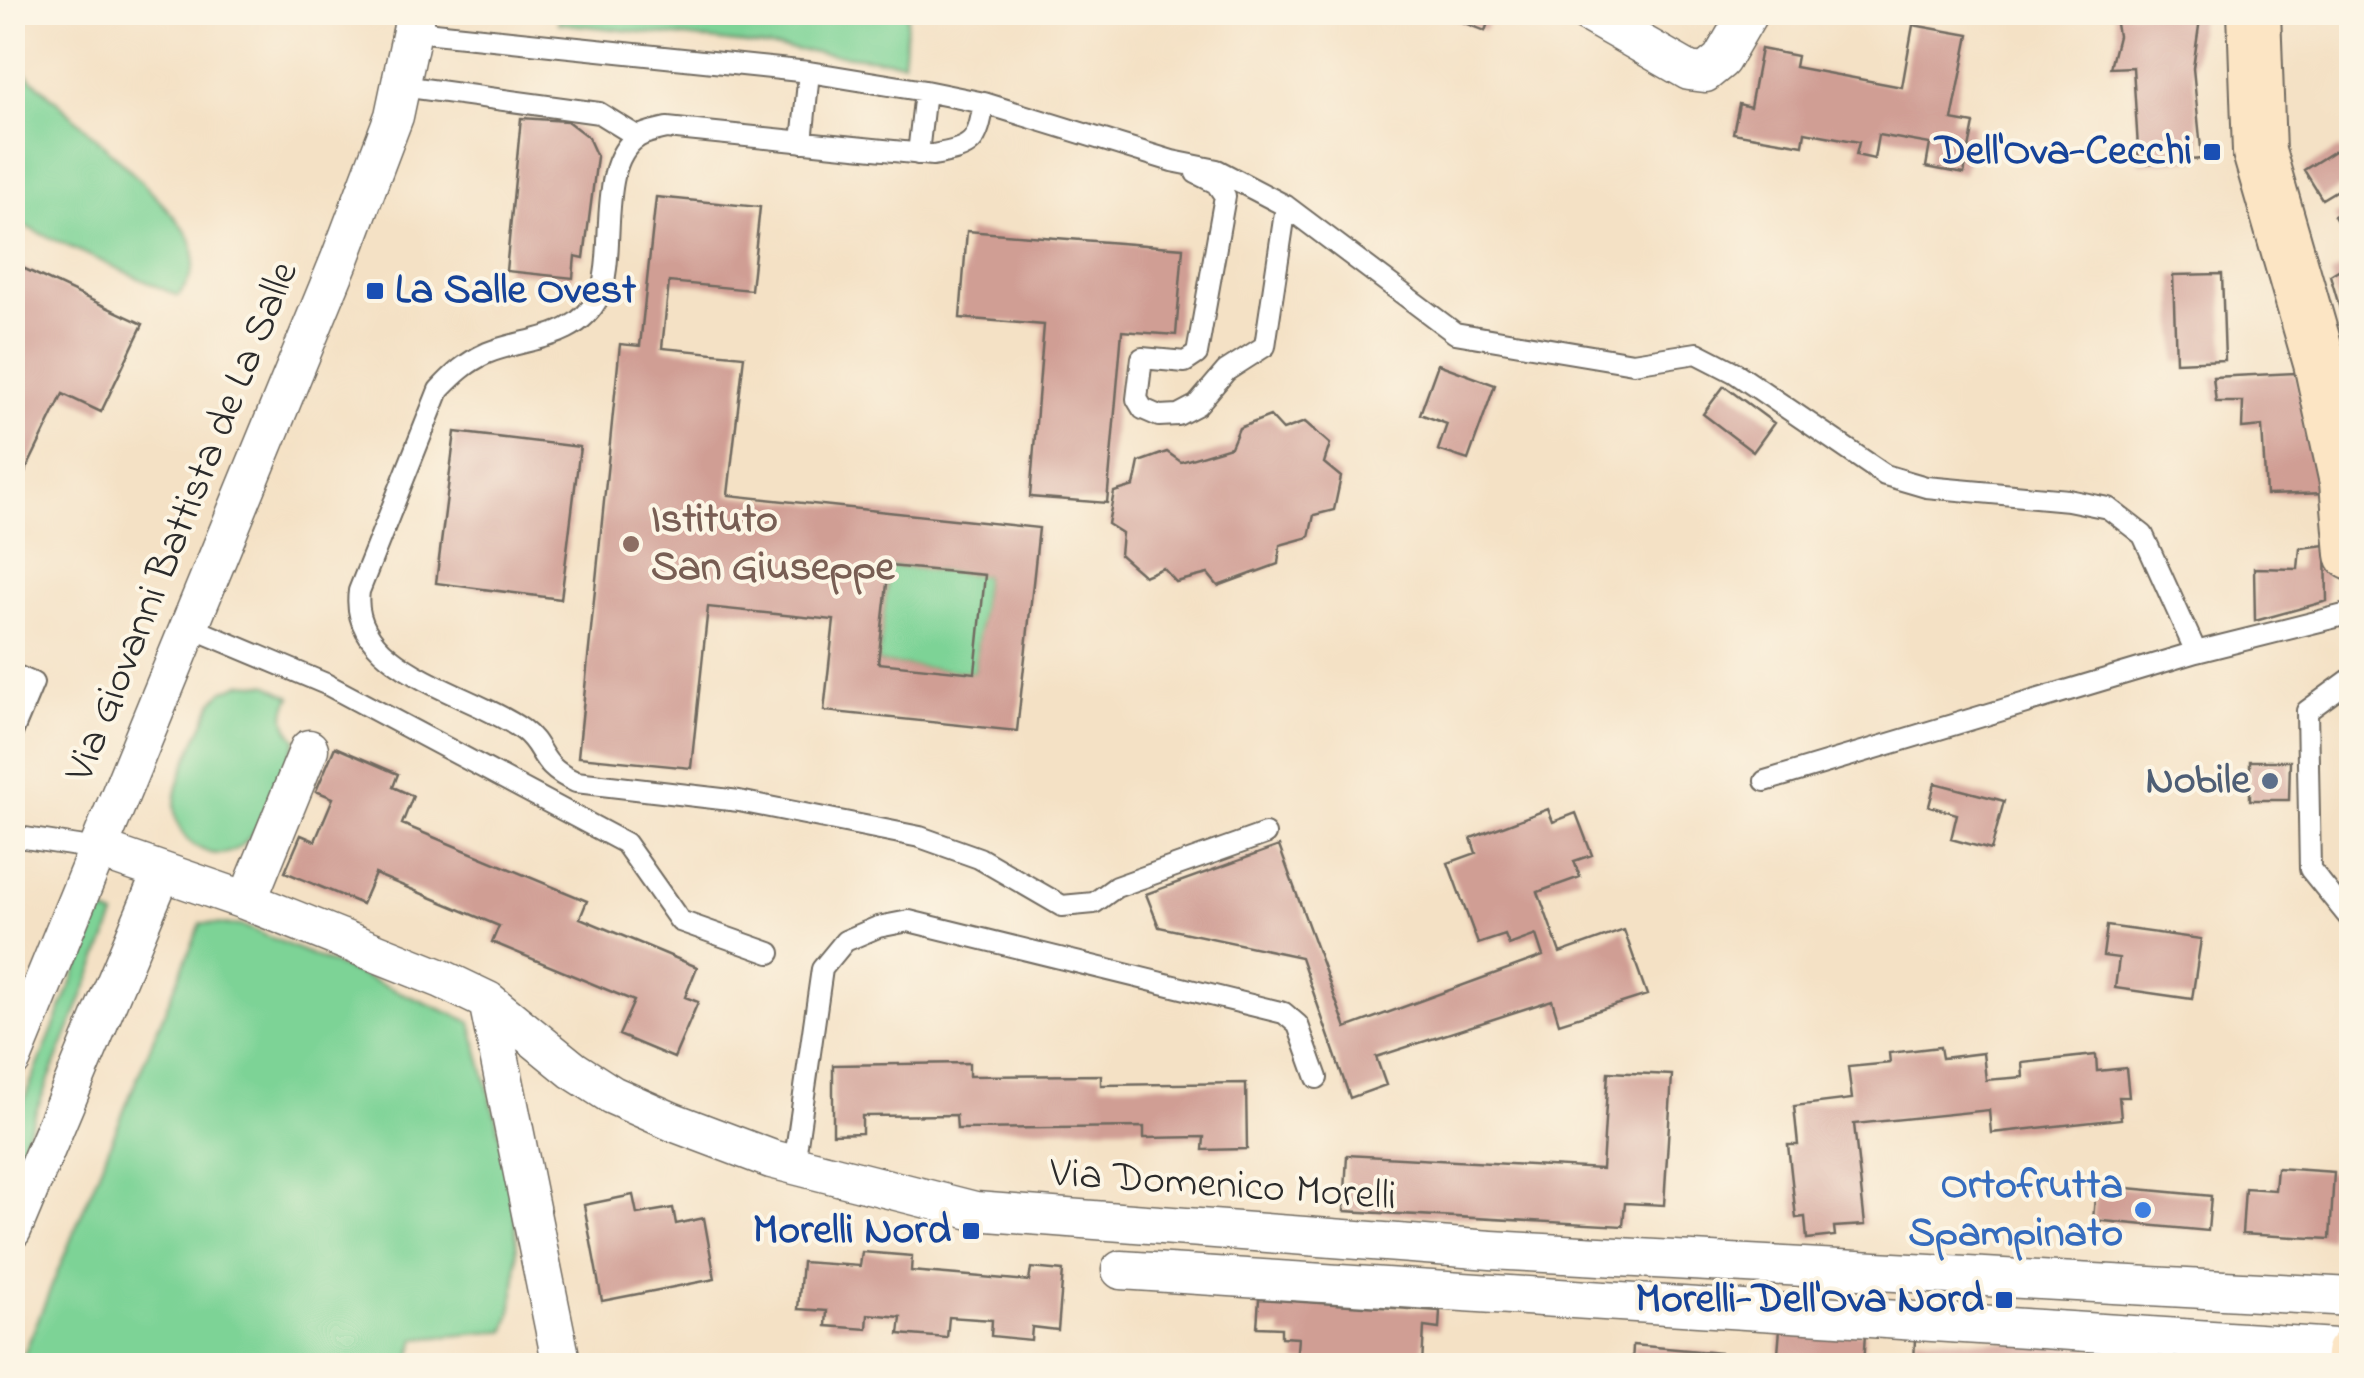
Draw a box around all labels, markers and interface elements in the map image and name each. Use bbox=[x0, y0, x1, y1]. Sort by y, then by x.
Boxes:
place label: Dell'Ova-Cecchi bbox=[1933, 122, 2192, 183]
marker: Dell'Ova-Cecchi bbox=[2201, 141, 2223, 163]
street label: Via Giovanni Battista de La Salle bbox=[50, 253, 316, 792]
place label: La Salle Ovest bbox=[395, 261, 637, 322]
marker: La Salle Ovest bbox=[364, 280, 386, 302]
place label: Istituto San Giuseppe bbox=[651, 490, 896, 599]
marker: Istituto San Giuseppe bbox=[620, 533, 642, 555]
place label: Nobile bbox=[2145, 751, 2251, 812]
marker: Nobile bbox=[2259, 770, 2281, 792]
street label: Via Domenico Morelli bbox=[1047, 1143, 1398, 1229]
place label: Ortofrutta Spampinato bbox=[1908, 1156, 2123, 1265]
marker: Ortofrutta Spampinato bbox=[2132, 1199, 2154, 1221]
place label: Morelli Nord bbox=[753, 1201, 951, 1262]
marker: Morelli Nord bbox=[960, 1220, 982, 1242]
place label: Morelli-Dell'Ova Nord bbox=[1635, 1270, 1984, 1331]
marker: Morelli-Dell'Ova Nord bbox=[1993, 1289, 2015, 1311]

